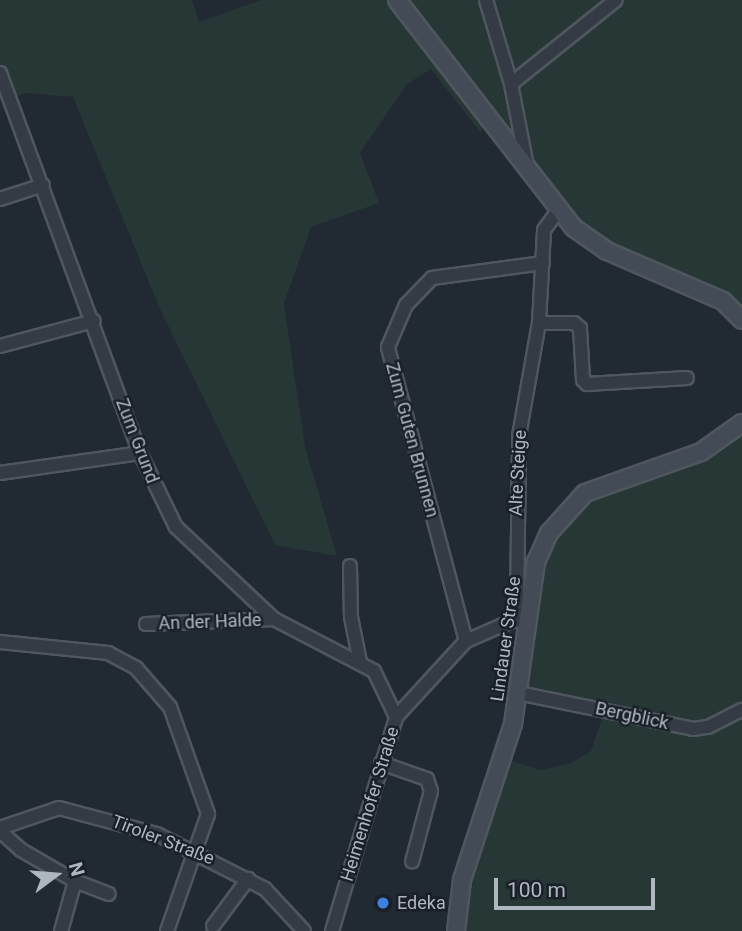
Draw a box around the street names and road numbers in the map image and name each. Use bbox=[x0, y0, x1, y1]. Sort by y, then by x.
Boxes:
street label: Zum Guten Brunnen bbox=[381, 360, 443, 520]
street label: Zum Grund bbox=[111, 396, 163, 486]
street label: Alte Steige bbox=[505, 429, 531, 517]
street label: Lindauer Straße bbox=[487, 575, 525, 703]
street label: An der Halde bbox=[158, 609, 262, 635]
street label: Bergblick bbox=[593, 698, 671, 734]
street label: Heimenhofer Straße bbox=[336, 724, 404, 884]
street label: Tiroler Straße bbox=[109, 811, 217, 869]

